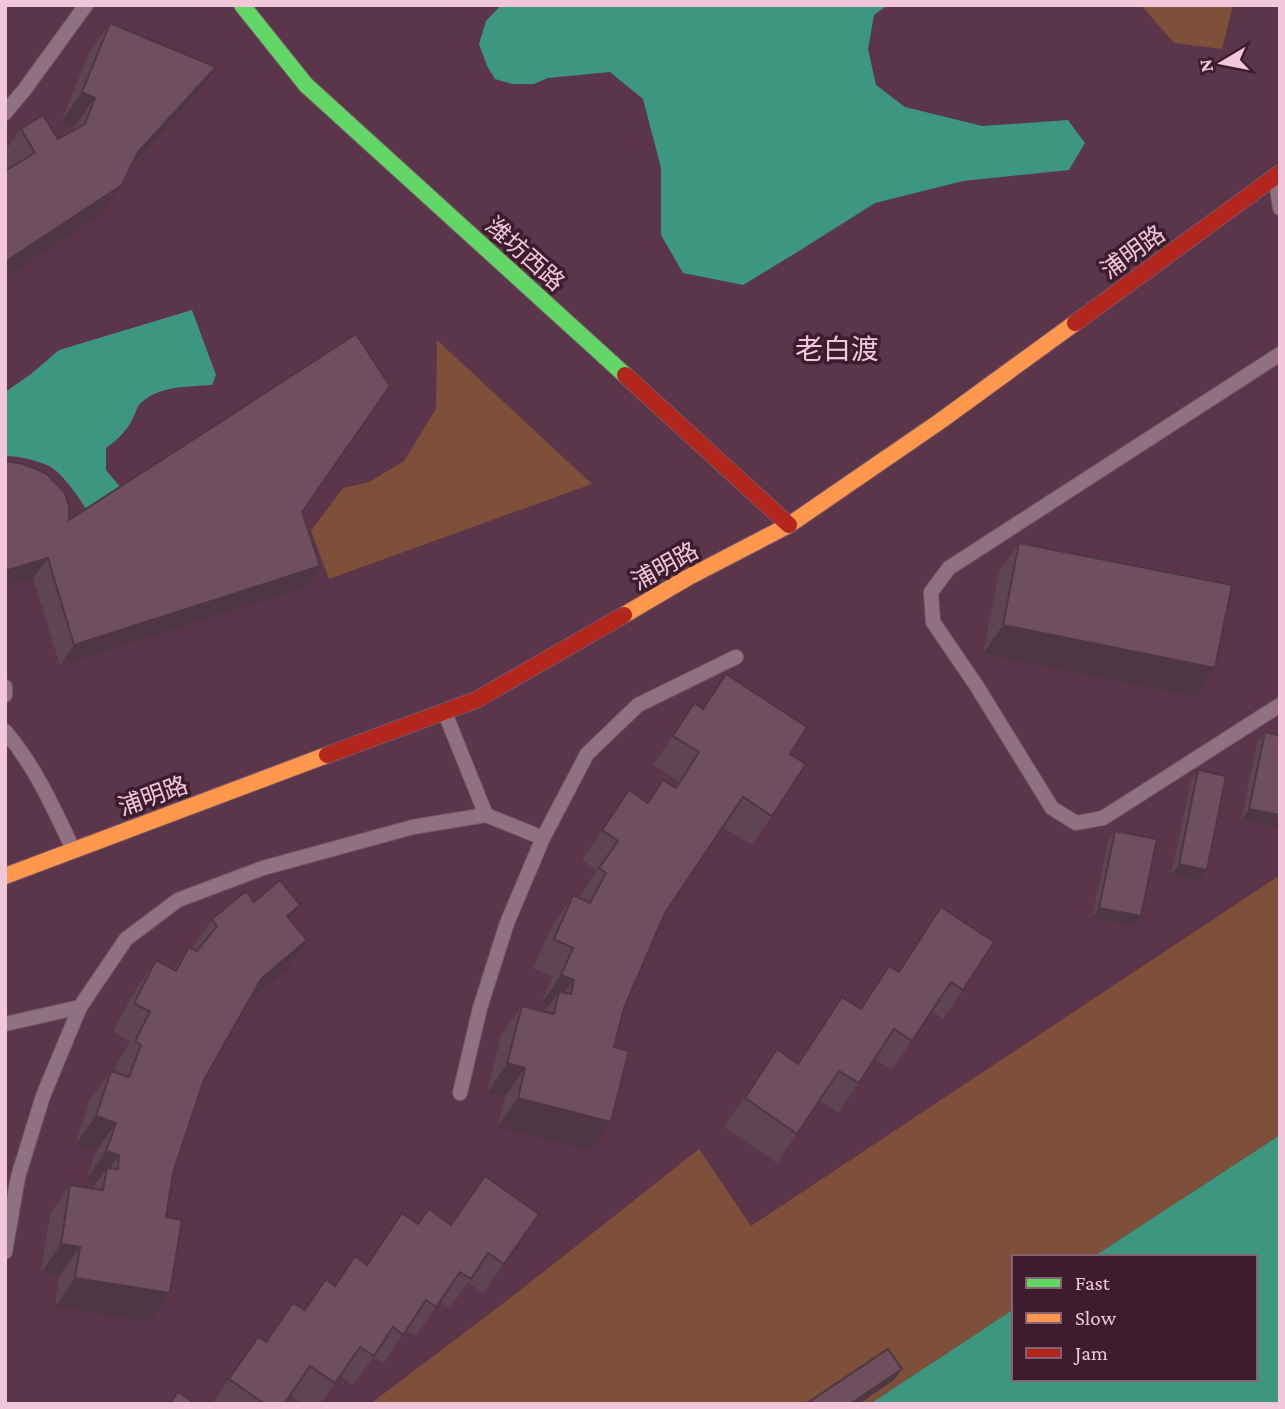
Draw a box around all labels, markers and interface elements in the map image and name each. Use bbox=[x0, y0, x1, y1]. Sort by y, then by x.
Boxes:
north arrow bbox=[1187, 28, 1257, 98]
text: N bbox=[1194, 58, 1217, 74]
street label: 潍坊西路 bbox=[481, 211, 570, 296]
street label: 浦明路 bbox=[1096, 220, 1170, 284]
district label: 老白渡 bbox=[795, 334, 879, 365]
street label: 浦明路 bbox=[627, 536, 703, 595]
street label: 浦明路 bbox=[114, 771, 191, 821]
legend bbox=[1012, 1255, 1257, 1381]
text: Fast bbox=[1075, 1271, 1111, 1295]
text: Slow bbox=[1075, 1306, 1117, 1330]
text: Jam bbox=[1073, 1341, 1108, 1365]

